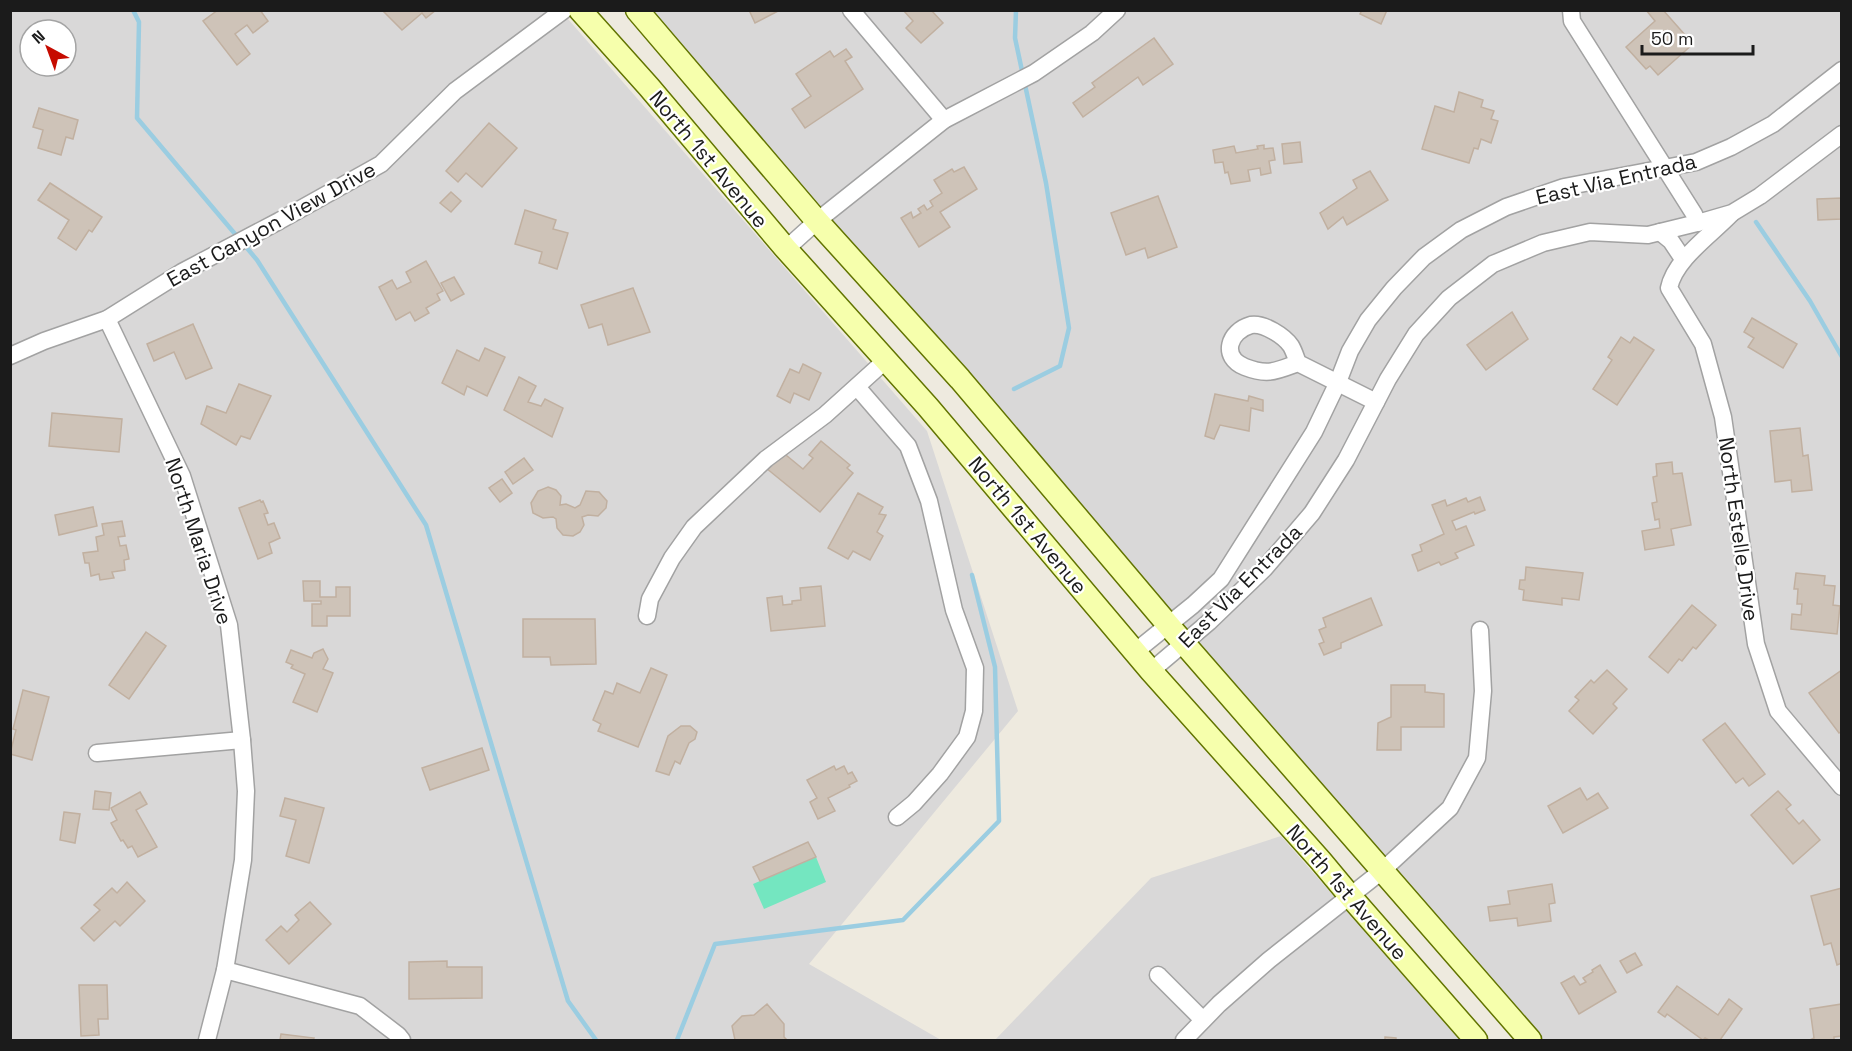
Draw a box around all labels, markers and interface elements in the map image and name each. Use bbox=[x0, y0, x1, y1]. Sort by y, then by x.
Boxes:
north arrow bbox=[18, 18, 78, 78]
scale bar bbox=[1642, 18, 1753, 56]
text: N bbox=[28, 26, 49, 49]
text: 50 m bbox=[1651, 27, 1693, 50]
street label: North 1st Avenue bbox=[644, 85, 774, 233]
street label: East Via Entrada bbox=[1533, 147, 1699, 211]
street label: East Canyon View Drive bbox=[162, 155, 380, 293]
street label: North Estelle Drive bbox=[1713, 435, 1765, 623]
street label: North 1st Avenue bbox=[963, 451, 1093, 599]
street label: North Maria Drive bbox=[159, 454, 239, 628]
street label: East Via Entrada bbox=[1172, 518, 1308, 654]
street label: North 1st Avenue bbox=[1281, 818, 1413, 966]

